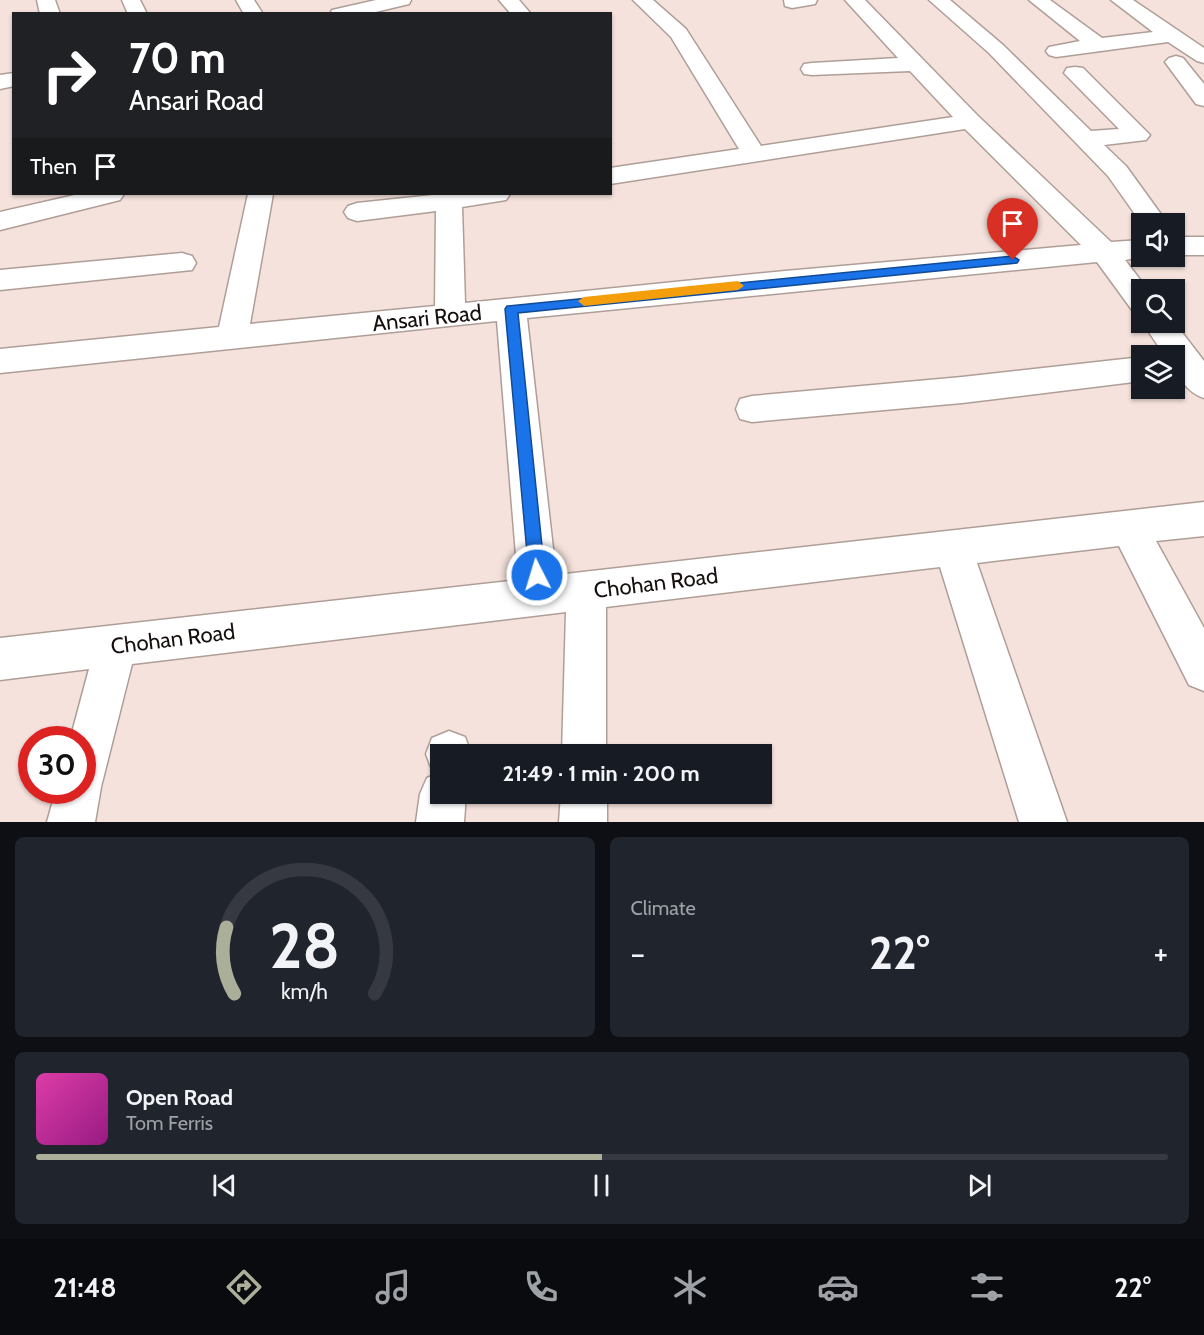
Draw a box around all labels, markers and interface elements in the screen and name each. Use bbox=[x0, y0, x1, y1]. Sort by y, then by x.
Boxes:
text: 70 m bbox=[129, 32, 226, 84]
icon: right bbox=[30, 36, 108, 114]
text: Ansari Road bbox=[129, 84, 264, 117]
icon: arrive bbox=[89, 150, 122, 183]
text: Then bbox=[30, 153, 77, 180]
pin bbox=[987, 198, 1038, 260]
icon: arrive bbox=[996, 207, 1029, 240]
map controls bbox=[1131, 213, 1185, 399]
button: sound bbox=[1131, 213, 1185, 267]
button: search bbox=[1131, 279, 1185, 333]
street label: Ansari Road bbox=[371, 299, 483, 337]
button: layers bbox=[1131, 345, 1185, 399]
position arrow bbox=[505, 543, 569, 607]
street label: Chohan Road bbox=[592, 562, 720, 604]
street label: Chohan Road bbox=[109, 618, 237, 660]
speed limit sign: 30 bbox=[18, 726, 96, 804]
text: 21:49 · 1 min · 200 m bbox=[502, 760, 700, 787]
text: Climate bbox=[631, 896, 696, 920]
text: 28 bbox=[269, 908, 340, 984]
text: 22° bbox=[869, 926, 930, 980]
text: − bbox=[631, 933, 645, 973]
text: + bbox=[1153, 933, 1168, 973]
text: km/h bbox=[281, 978, 328, 1004]
text: Open Road bbox=[126, 1084, 233, 1111]
text: Tom Ferris bbox=[126, 1111, 213, 1135]
icon: previous bbox=[208, 1169, 241, 1202]
icon: pause bbox=[585, 1169, 618, 1202]
icon: next bbox=[963, 1169, 996, 1202]
icon: directions bbox=[223, 1266, 265, 1308]
icon: music bbox=[372, 1266, 414, 1308]
icon: phone bbox=[520, 1266, 562, 1308]
icon: climate bbox=[669, 1266, 711, 1308]
icon: car bbox=[817, 1266, 859, 1308]
icon: filters bbox=[966, 1266, 1008, 1308]
text: 21:48 bbox=[53, 1271, 117, 1304]
text: 22° bbox=[1114, 1271, 1151, 1304]

